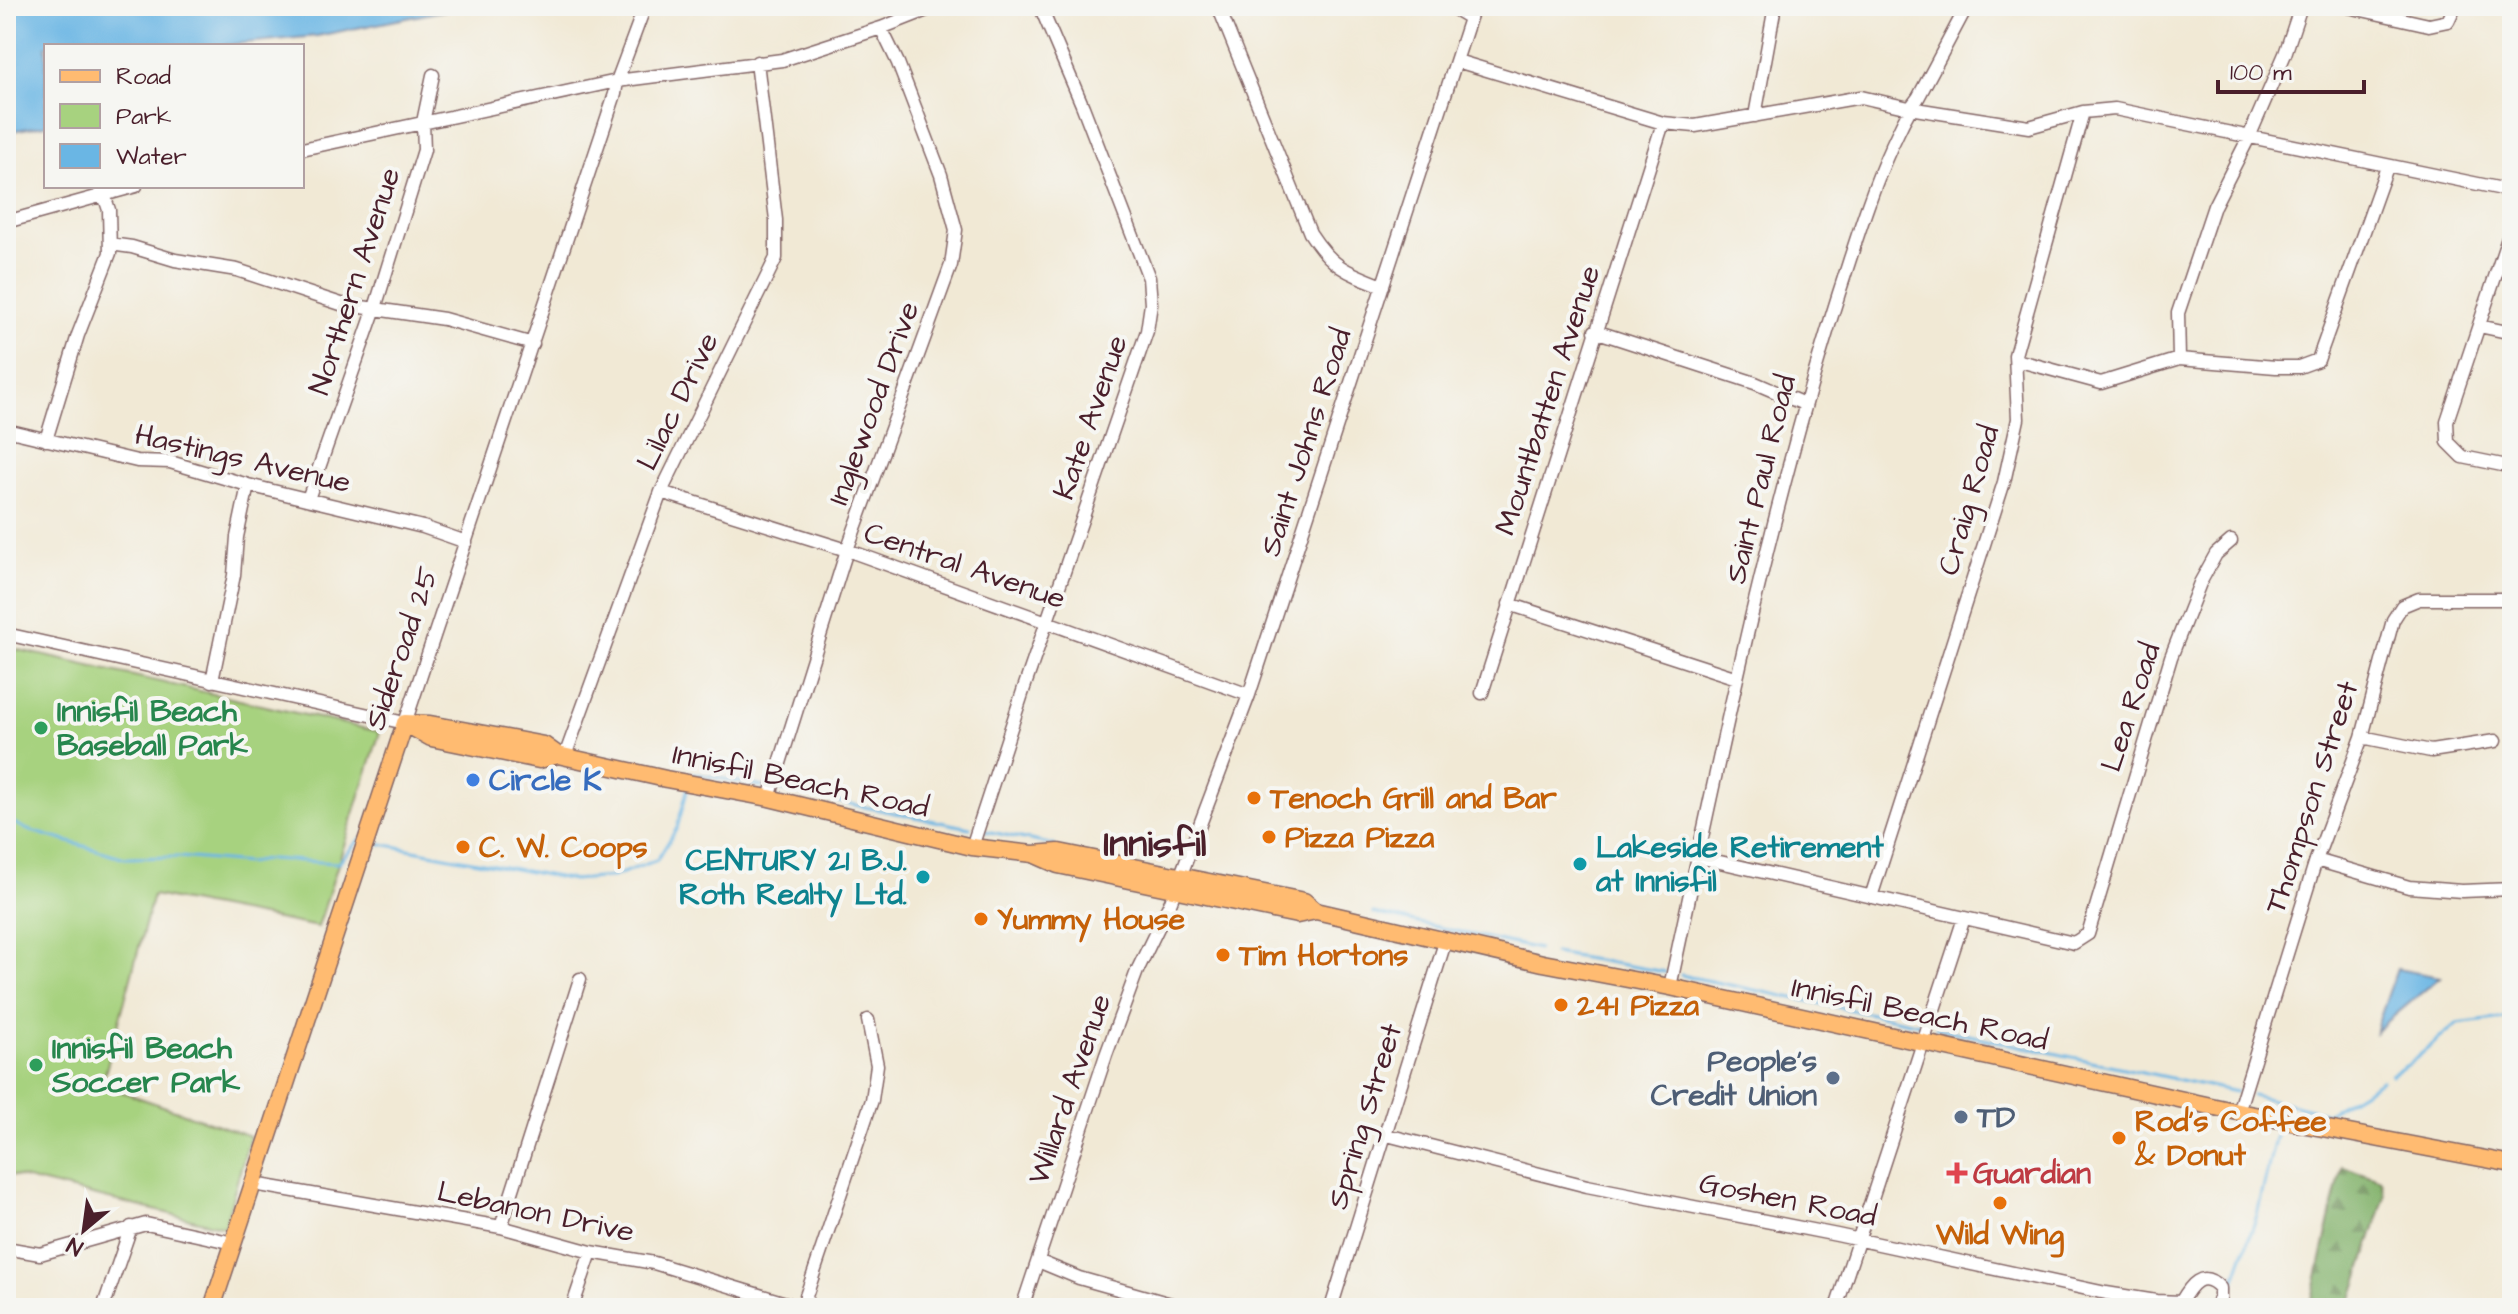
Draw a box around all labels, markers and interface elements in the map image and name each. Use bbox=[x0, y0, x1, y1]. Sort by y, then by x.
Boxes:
legend bbox=[44, 44, 304, 188]
scale bar bbox=[2218, 44, 2364, 94]
text: 100 m bbox=[2230, 56, 2292, 90]
text: Road bbox=[116, 60, 171, 94]
text: Park bbox=[116, 100, 172, 134]
text: Water bbox=[116, 140, 187, 174]
street label: Northern Avenue bbox=[298, 162, 411, 400]
street label: Mountbatten Avenue bbox=[1485, 260, 1611, 540]
street label: Inglewood Drive bbox=[818, 296, 931, 511]
street label: Saint Johns Road bbox=[1249, 323, 1363, 561]
street label: Lilac Drive bbox=[626, 325, 729, 477]
street label: Kate Avenue bbox=[1043, 330, 1139, 505]
street label: Saint Paul Road bbox=[1715, 371, 1807, 588]
street label: Hastings Avenue bbox=[131, 414, 355, 505]
street label: Craig Road bbox=[1928, 420, 2011, 580]
street label: Central Avenue bbox=[858, 512, 1071, 620]
street label: Sideroad 25 bbox=[354, 561, 449, 735]
street label: Lea Road bbox=[2090, 637, 2172, 777]
street label: Thompson Street bbox=[2255, 676, 2369, 919]
place label: Innisfil Beach Baseball Park bbox=[57, 691, 248, 767]
marker: Innisfil Beach Baseball Park bbox=[32, 719, 50, 737]
street label: Innisfil Beach Road bbox=[669, 733, 933, 829]
place label: Circle K bbox=[489, 760, 602, 802]
marker: Circle K bbox=[464, 771, 482, 789]
place label: Tenoch Grill and Bar bbox=[1269, 778, 1557, 820]
marker: Tenoch Grill and Bar bbox=[1245, 789, 1263, 807]
place label: Pizza Pizza bbox=[1285, 817, 1435, 859]
district label: Innisfil bbox=[1104, 819, 1206, 871]
place label: C. W. Coops bbox=[479, 827, 648, 870]
place label: Lakeside Retirement at Innisfil bbox=[1596, 827, 1885, 903]
marker: Pizza Pizza bbox=[1260, 828, 1278, 846]
marker: C. W. Coops bbox=[454, 838, 472, 856]
place label: CENTURY 21 B.J. Roth Realty Ltd. bbox=[679, 840, 907, 918]
marker: Lakeside Retirement at Innisfil bbox=[1571, 855, 1589, 873]
marker: CENTURY 21 B.J. Roth Realty Ltd. bbox=[914, 868, 932, 886]
place label: Yummy House bbox=[997, 899, 1185, 943]
marker: Yummy House bbox=[972, 910, 990, 928]
place label: Tim Hortons bbox=[1238, 935, 1408, 977]
marker: Tim Hortons bbox=[1214, 946, 1232, 964]
street label: Innisfil Beach Road bbox=[1788, 966, 2052, 1062]
place label: 241 Pizza bbox=[1576, 985, 1700, 1027]
street label: Willard Avenue bbox=[1018, 988, 1122, 1190]
marker: 241 Pizza bbox=[1552, 996, 1570, 1014]
street label: Spring Street bbox=[1317, 1018, 1414, 1215]
place label: Innisfil Beach Soccer Park bbox=[51, 1028, 241, 1104]
place label: People's Credit Union bbox=[1651, 1041, 1817, 1117]
marker: Innisfil Beach Soccer Park bbox=[27, 1056, 45, 1074]
marker: People's Credit Union bbox=[1824, 1069, 1842, 1087]
place label: TD bbox=[1976, 1097, 2016, 1139]
place label: Rod's Coffee & Donut bbox=[2134, 1101, 2327, 1177]
marker: TD bbox=[1952, 1108, 1970, 1126]
marker: Rod's Coffee & Donut bbox=[2110, 1129, 2128, 1147]
place label: Guardian bbox=[1973, 1153, 2091, 1195]
street label: Goshen Road bbox=[1696, 1162, 1880, 1238]
marker: Guardian bbox=[1948, 1164, 1966, 1182]
street label: Lebanon Drive bbox=[433, 1171, 638, 1253]
north arrow bbox=[44, 1190, 124, 1270]
marker: Wild Wing bbox=[1991, 1194, 2009, 1212]
place label: Wild Wing bbox=[1935, 1214, 2065, 1258]
text: N bbox=[61, 1229, 89, 1263]

